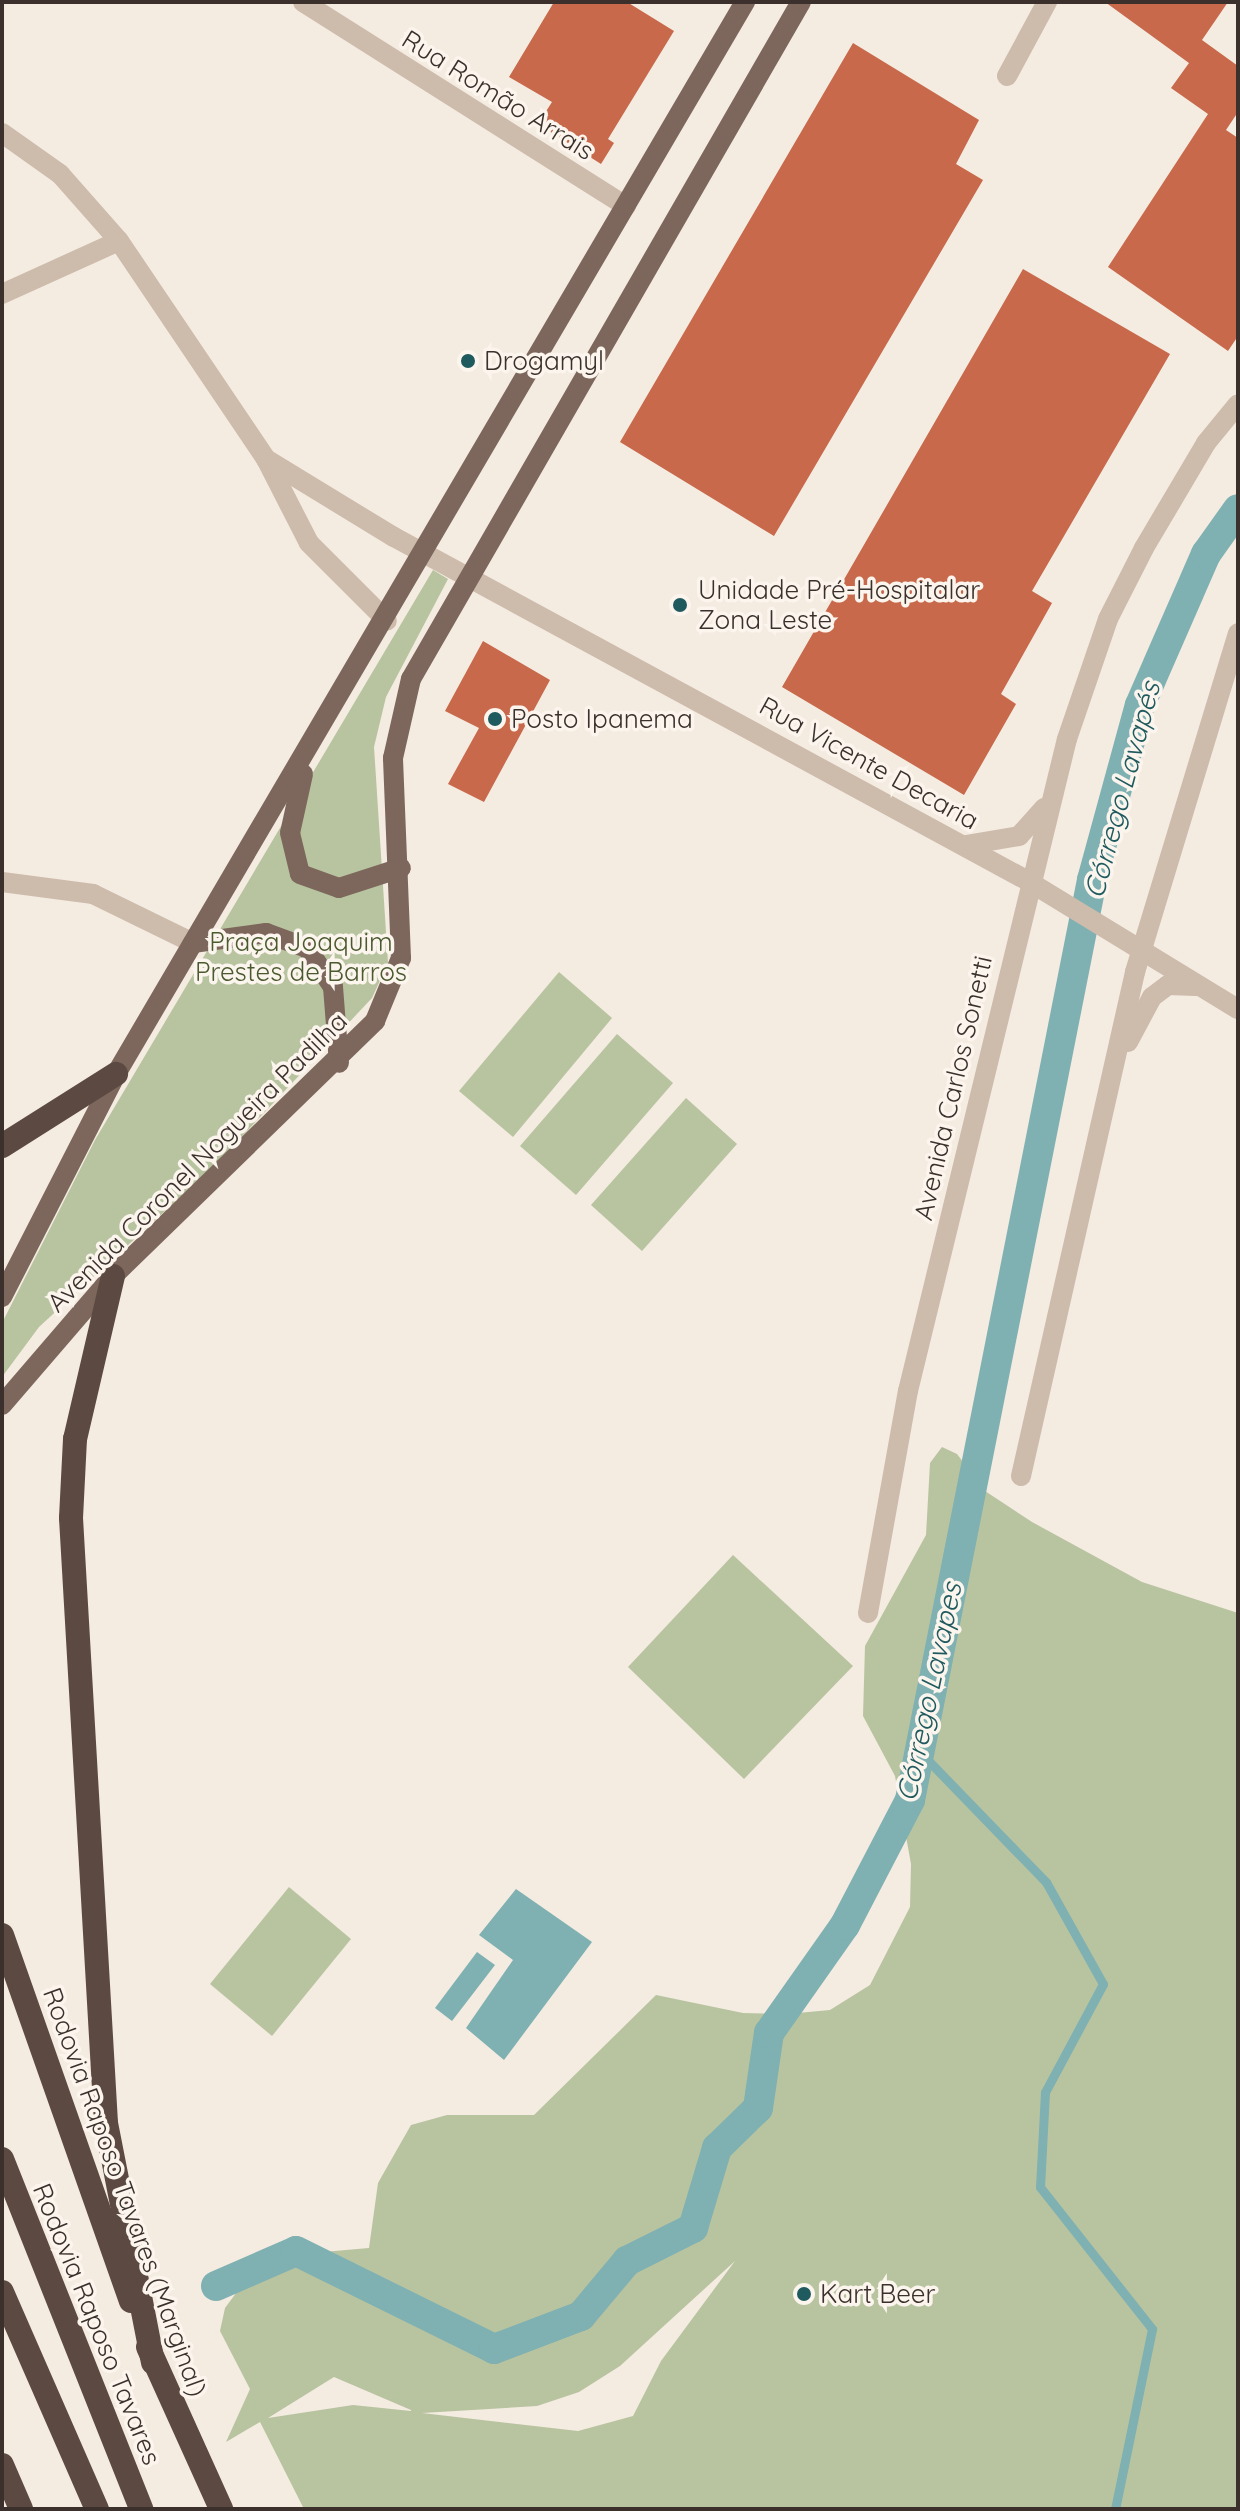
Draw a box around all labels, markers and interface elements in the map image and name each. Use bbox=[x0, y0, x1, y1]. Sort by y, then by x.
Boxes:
street label: Rua Romão Arrais bbox=[396, 23, 600, 167]
place label: Drogamyl bbox=[484, 345, 604, 377]
marker: Drogamyl bbox=[459, 352, 477, 370]
place label: Unidade Pré-Hospitalar Zona Leste bbox=[698, 574, 980, 636]
marker: Unidade Pré-Hospitalar Zona Leste bbox=[669, 594, 691, 616]
water label: Córrego Lavapés bbox=[1077, 678, 1167, 902]
street label: Rua Vicente Decaria bbox=[754, 690, 984, 836]
place label: Posto Ipanema bbox=[511, 703, 693, 735]
marker: Posto Ipanema bbox=[486, 710, 504, 728]
park label: Praça Joaquim Prestes de Barros bbox=[195, 926, 407, 988]
street label: Avenida Carlos Sonetti bbox=[907, 953, 999, 1223]
street label: Avenida Coronel Nogueira Padilha bbox=[41, 1006, 353, 1318]
water label: Córrego Lavapes bbox=[889, 1580, 969, 1804]
street label: Rodovia Raposo Tavares (Marginal) bbox=[36, 1983, 214, 2401]
street label: Rodovia Raposo Tavares bbox=[26, 2179, 168, 2469]
place label: Kart Beer bbox=[820, 2278, 936, 2310]
marker: Kart Beer bbox=[795, 2285, 813, 2303]

